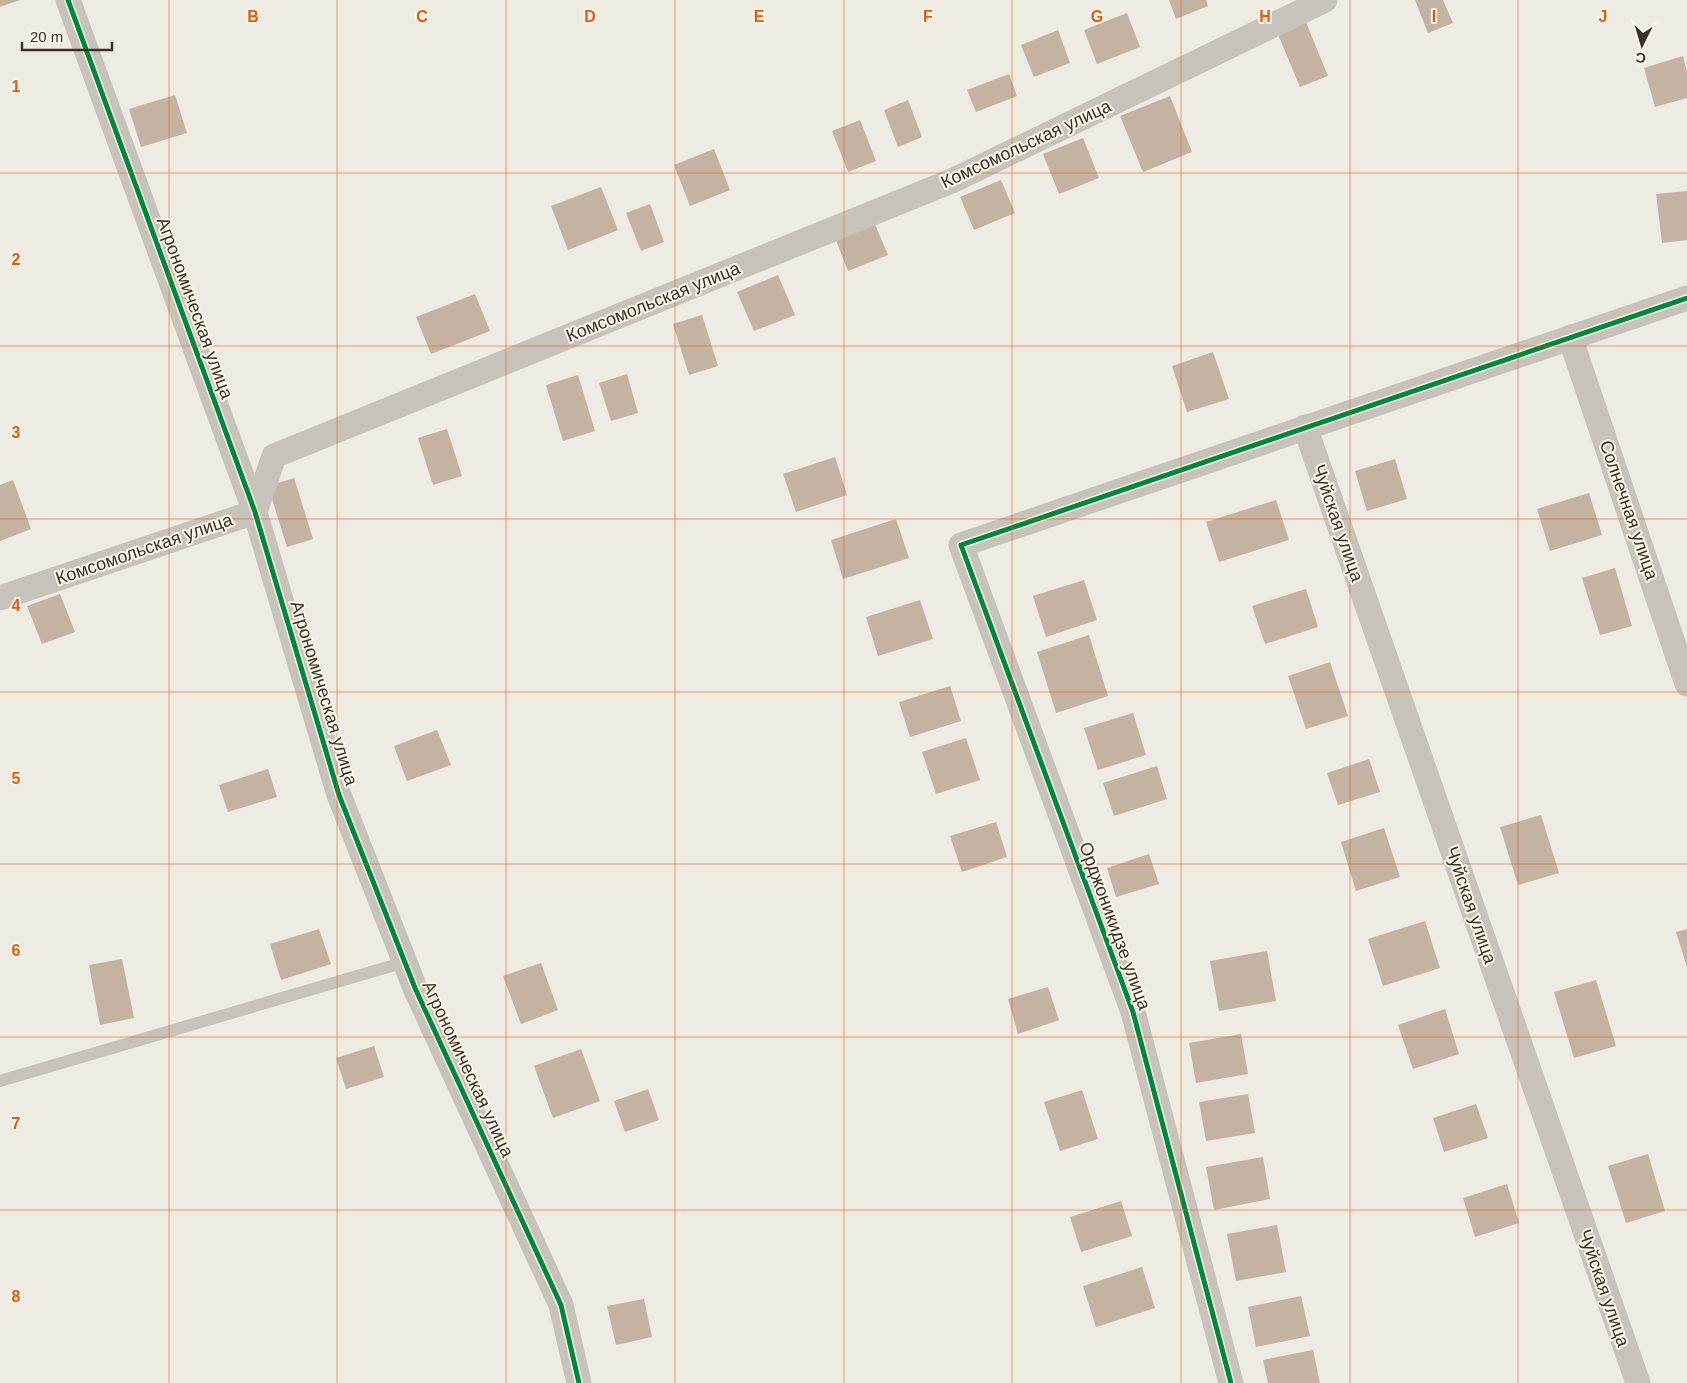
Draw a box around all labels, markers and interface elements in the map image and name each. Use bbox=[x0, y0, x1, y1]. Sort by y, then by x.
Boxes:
text: B bbox=[247, 8, 259, 25]
text: C bbox=[416, 8, 428, 25]
text: D bbox=[584, 8, 596, 25]
text: E bbox=[754, 8, 765, 25]
text: F bbox=[923, 8, 933, 25]
text: G bbox=[1091, 8, 1103, 25]
text: H bbox=[1259, 8, 1271, 25]
text: I bbox=[1432, 8, 1436, 25]
text: J bbox=[1599, 8, 1607, 25]
scale bar bbox=[22, 20, 112, 52]
north arrow bbox=[1617, 20, 1667, 70]
text: 20 m bbox=[30, 28, 63, 45]
text: С bbox=[1635, 50, 1647, 66]
text: 1 bbox=[12, 78, 21, 95]
street label: Комсомольская улица bbox=[938, 95, 1115, 192]
street label: Агрономическая улица bbox=[153, 214, 238, 403]
text: 2 bbox=[12, 251, 21, 268]
street label: Комсомольская улица bbox=[563, 258, 744, 346]
text: 3 bbox=[12, 424, 21, 441]
street label: Солнечная улица bbox=[1596, 438, 1663, 583]
street label: Чуйская улица bbox=[1309, 462, 1368, 585]
street label: Комсомольская улица bbox=[53, 509, 236, 589]
text: 4 bbox=[12, 597, 21, 614]
street label: Агрономическая улица bbox=[286, 598, 362, 789]
text: 5 bbox=[12, 770, 21, 787]
street label: Орджоникидзе улица bbox=[1075, 839, 1155, 1014]
street label: Чуйская улица bbox=[1442, 844, 1501, 967]
text: 6 bbox=[12, 942, 21, 959]
street label: Агрономическая улица bbox=[418, 978, 518, 1161]
text: 7 bbox=[12, 1115, 21, 1132]
street label: Чуйская улица bbox=[1575, 1227, 1634, 1350]
text: 8 bbox=[12, 1288, 21, 1305]

